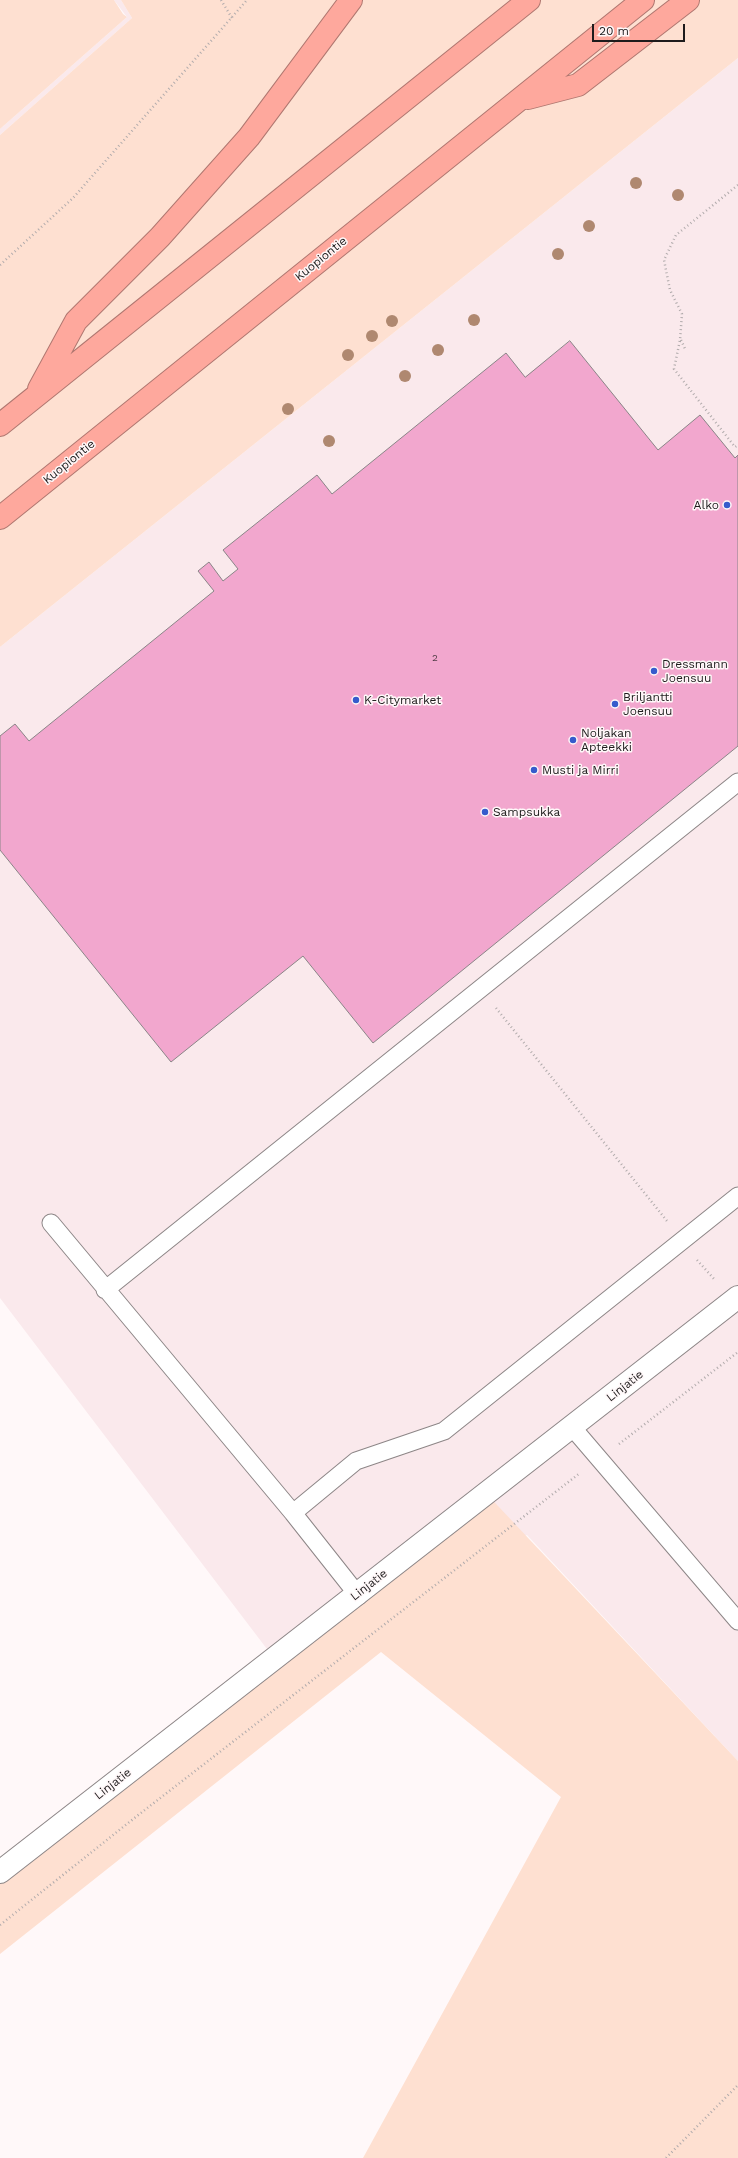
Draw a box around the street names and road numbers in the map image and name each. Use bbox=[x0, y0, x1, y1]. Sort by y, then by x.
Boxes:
street label: Kuopiontie bbox=[292, 234, 350, 284]
street label: Kuopiontie bbox=[40, 437, 98, 487]
street label: Linjatie bbox=[604, 1367, 646, 1405]
street label: Linjatie bbox=[348, 1566, 390, 1604]
street label: Linjatie bbox=[92, 1765, 134, 1803]

